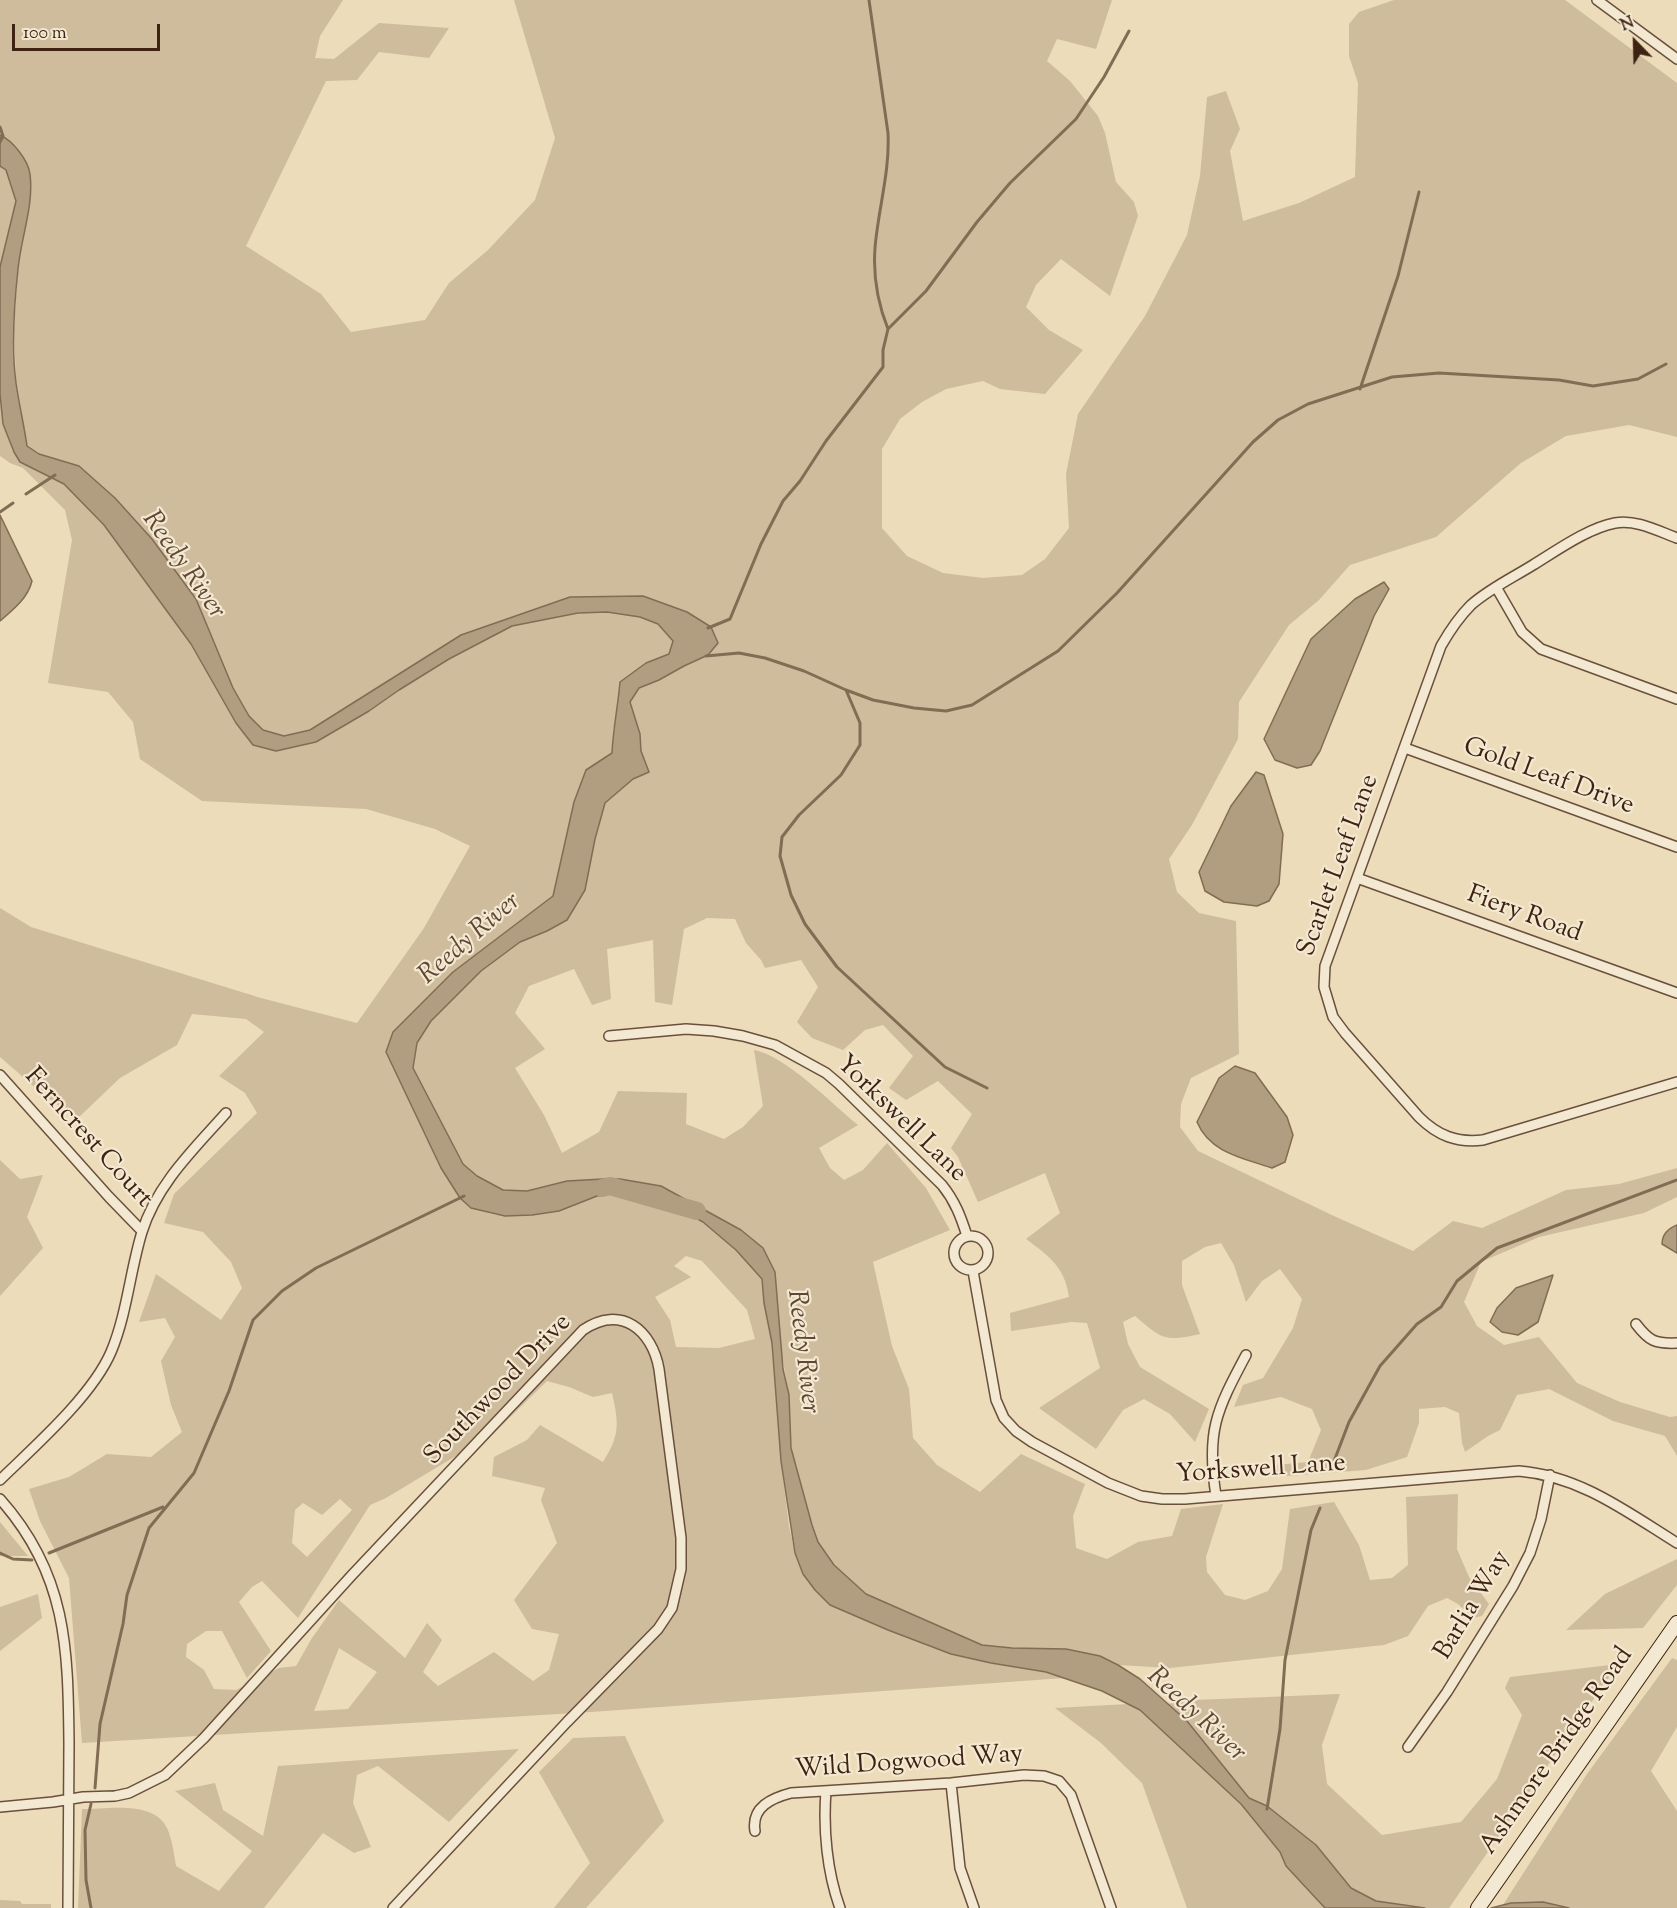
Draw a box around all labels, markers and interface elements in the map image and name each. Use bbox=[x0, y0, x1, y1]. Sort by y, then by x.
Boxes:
scale bar bbox=[15, 12, 164, 50]
north arrow bbox=[1605, 12, 1665, 72]
text: N bbox=[1617, 12, 1638, 38]
text: 100 m bbox=[23, 21, 67, 47]
water label: Reedy River bbox=[133, 506, 231, 626]
street label: Gold Leaf Drive bbox=[1458, 733, 1638, 823]
street label: Scarlet Leaf Lane bbox=[1293, 771, 1387, 961]
street label: Fiery Road bbox=[1462, 881, 1586, 951]
water label: Reedy River bbox=[413, 887, 529, 993]
street label: Yorkswell Lane bbox=[828, 1050, 972, 1190]
street label: Ferncrest Court bbox=[16, 1063, 158, 1215]
water label: Reedy River bbox=[777, 1288, 825, 1416]
street label: Southwood Drive bbox=[419, 1309, 579, 1473]
street label: Yorkswell Lane bbox=[1175, 1450, 1347, 1492]
street label: Barlia Way bbox=[1429, 1546, 1519, 1666]
street label: Ashmore Bridge Road bbox=[1475, 1642, 1641, 1862]
water label: Reedy River bbox=[1138, 1662, 1252, 1770]
street label: Wild Dogwood Way bbox=[794, 1740, 1024, 1788]

